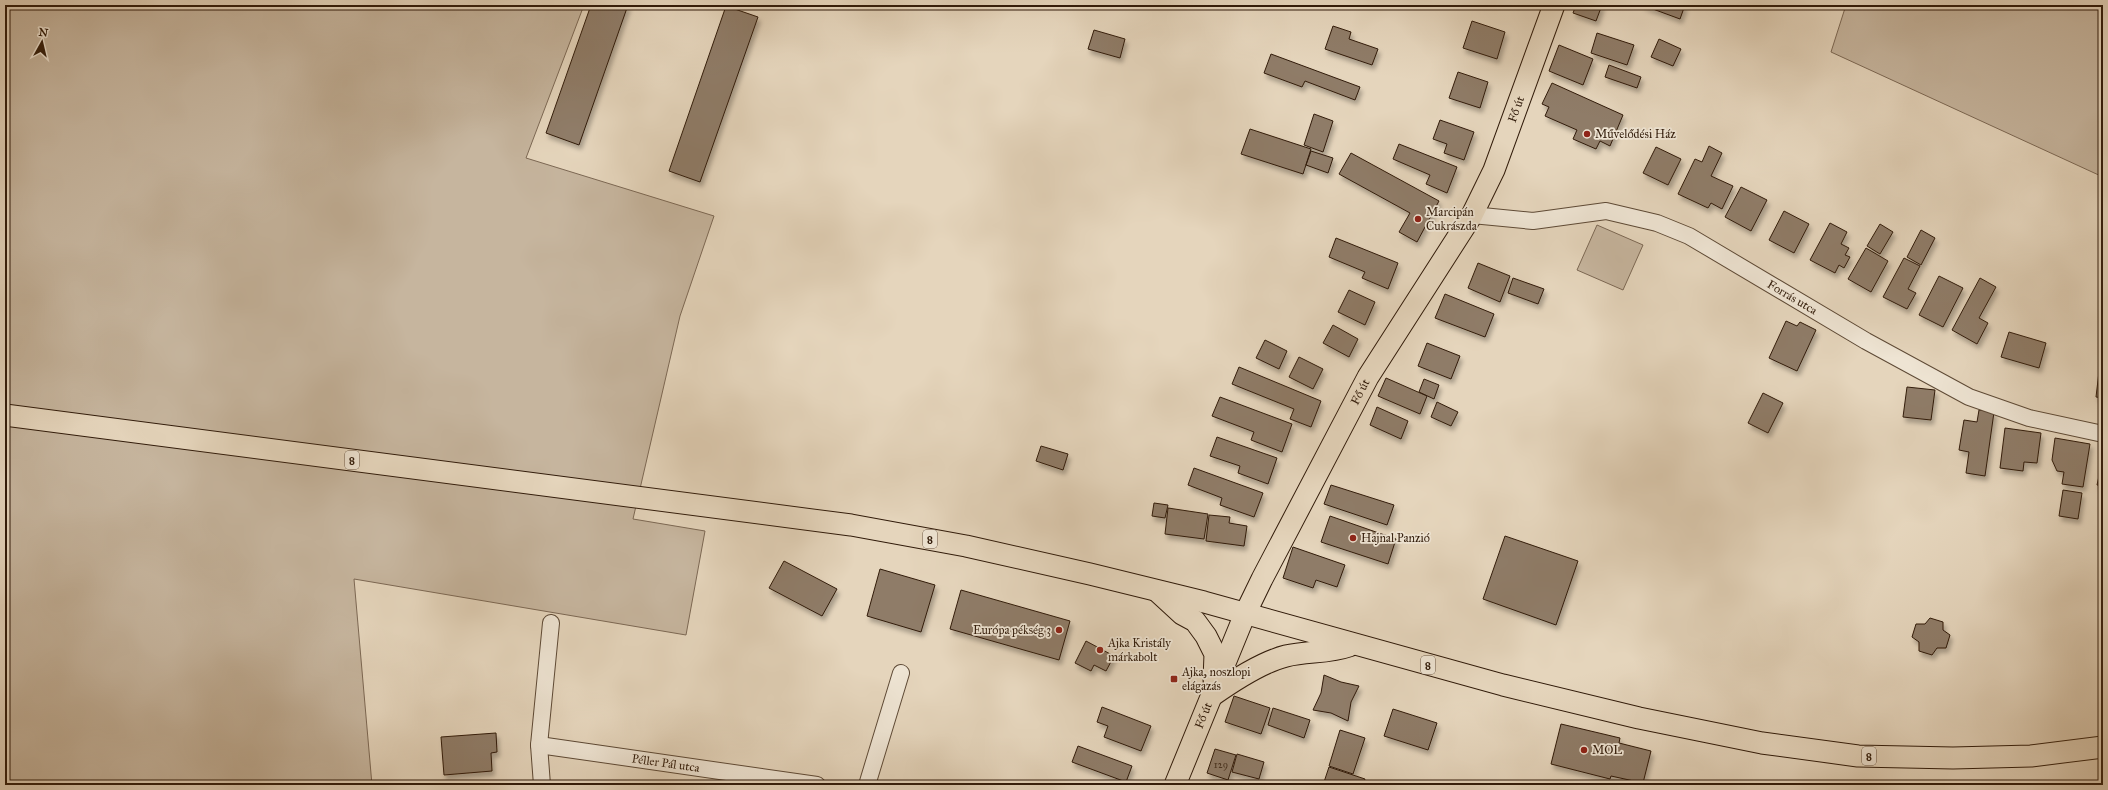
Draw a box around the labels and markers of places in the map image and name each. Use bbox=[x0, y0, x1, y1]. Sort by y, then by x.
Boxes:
place label: Művelődési Ház bbox=[1595, 127, 1676, 141]
marker: Művelődési Ház bbox=[1582, 129, 1592, 139]
place label: Marcipán Cukrászda bbox=[1426, 205, 1478, 233]
marker: Marcipán Cukrászda bbox=[1413, 214, 1423, 224]
place label: Hajnal Panzió bbox=[1361, 531, 1430, 545]
marker: Hajnal Panzió bbox=[1348, 533, 1358, 543]
place label: Európa pékség 3 bbox=[973, 623, 1051, 638]
marker: Európa pékség 3 bbox=[1054, 625, 1064, 635]
place label: Ajka Kristály márkabolt bbox=[1107, 636, 1171, 664]
marker: Ajka Kristály márkabolt bbox=[1095, 645, 1105, 655]
place label: Ajka, noszlopi elágazás bbox=[1181, 665, 1251, 694]
marker: Ajka, noszlopi elágazás bbox=[1169, 674, 1179, 684]
place label: MOL bbox=[1592, 743, 1622, 757]
marker: MOL bbox=[1579, 745, 1589, 755]

